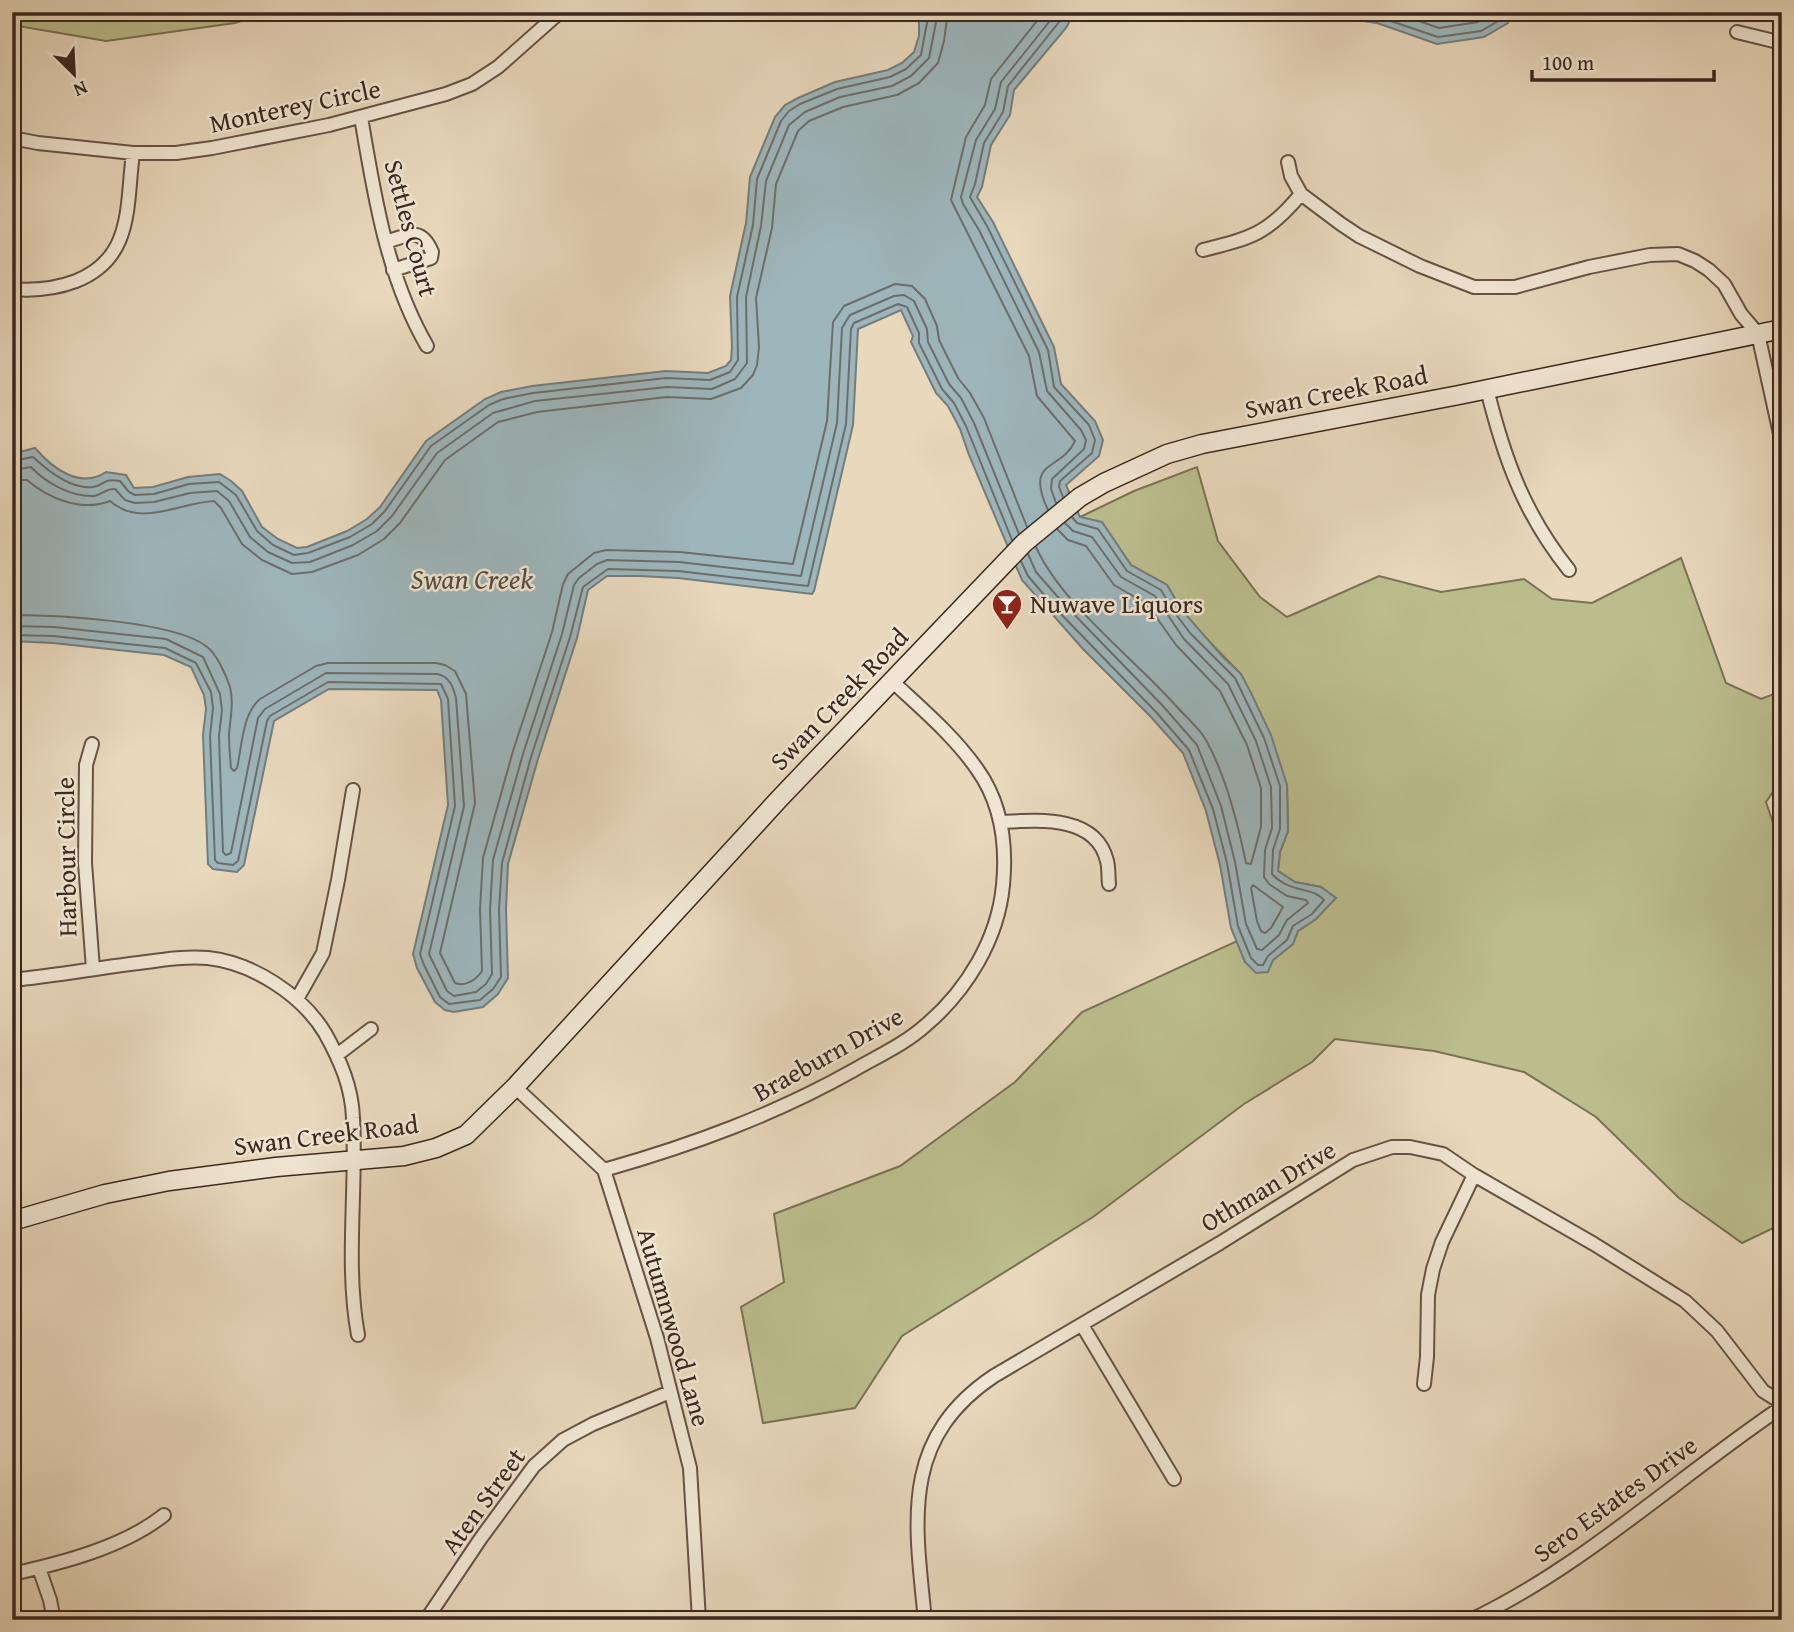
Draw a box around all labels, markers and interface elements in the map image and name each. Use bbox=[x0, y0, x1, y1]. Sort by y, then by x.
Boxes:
north arrow bbox=[38, 38, 108, 108]
scale bar bbox=[1532, 38, 1714, 82]
text: 100 m bbox=[1542, 47, 1594, 78]
street label: Monterey Circle bbox=[206, 68, 384, 143]
text: N bbox=[69, 74, 92, 105]
street label: Settles Court bbox=[375, 155, 448, 301]
street label: Swan Creek Road bbox=[1241, 355, 1431, 428]
water label: Swan Creek bbox=[411, 558, 533, 599]
place label: Nuwave Liquors bbox=[1030, 584, 1203, 623]
bar icon: Nuwave Liquors bbox=[990, 587, 1024, 631]
street label: Swan Creek Road bbox=[760, 618, 917, 779]
street label: Harbour Circle bbox=[45, 777, 86, 937]
street label: Braeburn Drive bbox=[745, 996, 910, 1111]
street label: Swan Creek Road bbox=[231, 1104, 421, 1165]
street label: Othman Drive bbox=[1193, 1130, 1343, 1241]
street label: Autumnwood Lane bbox=[627, 1223, 721, 1431]
street label: Sero Estates Drive bbox=[1524, 1426, 1705, 1572]
street label: Aten Street bbox=[431, 1439, 535, 1562]

